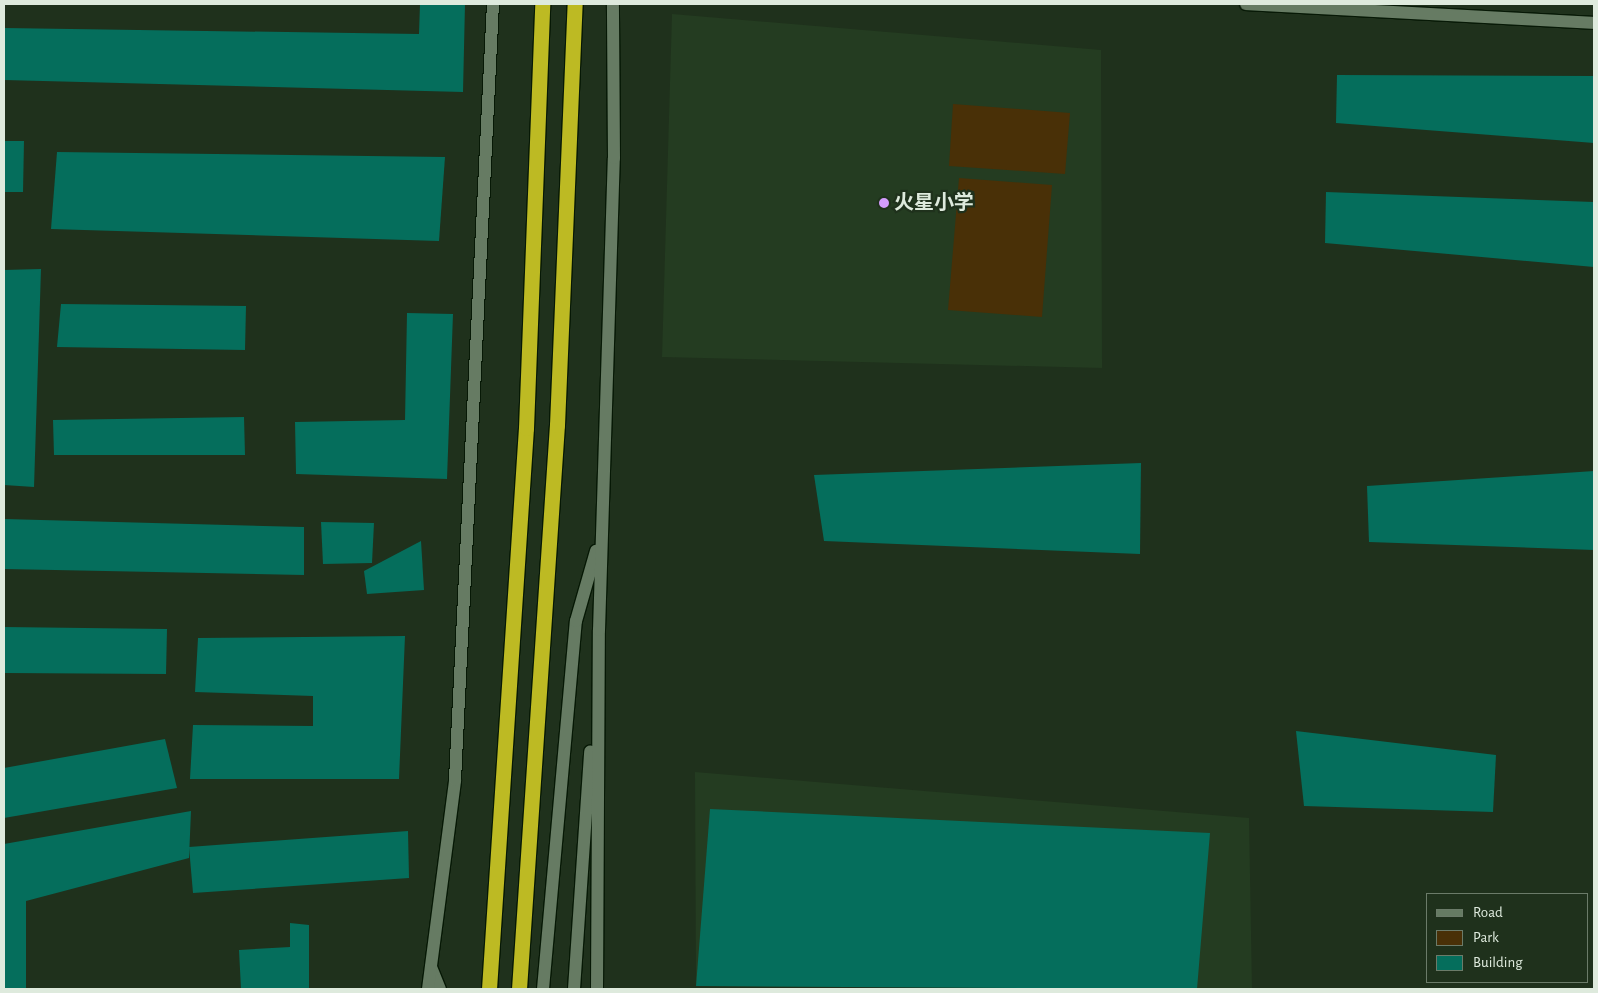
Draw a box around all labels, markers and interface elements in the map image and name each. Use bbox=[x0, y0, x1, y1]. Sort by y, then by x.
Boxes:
place label: 火星小学 bbox=[894, 191, 974, 215]
marker: 火星小学 bbox=[878, 197, 890, 209]
legend bbox=[1426, 893, 1588, 983]
text: Road bbox=[1473, 905, 1503, 920]
text: Park bbox=[1473, 930, 1499, 945]
text: Building bbox=[1473, 955, 1523, 970]

